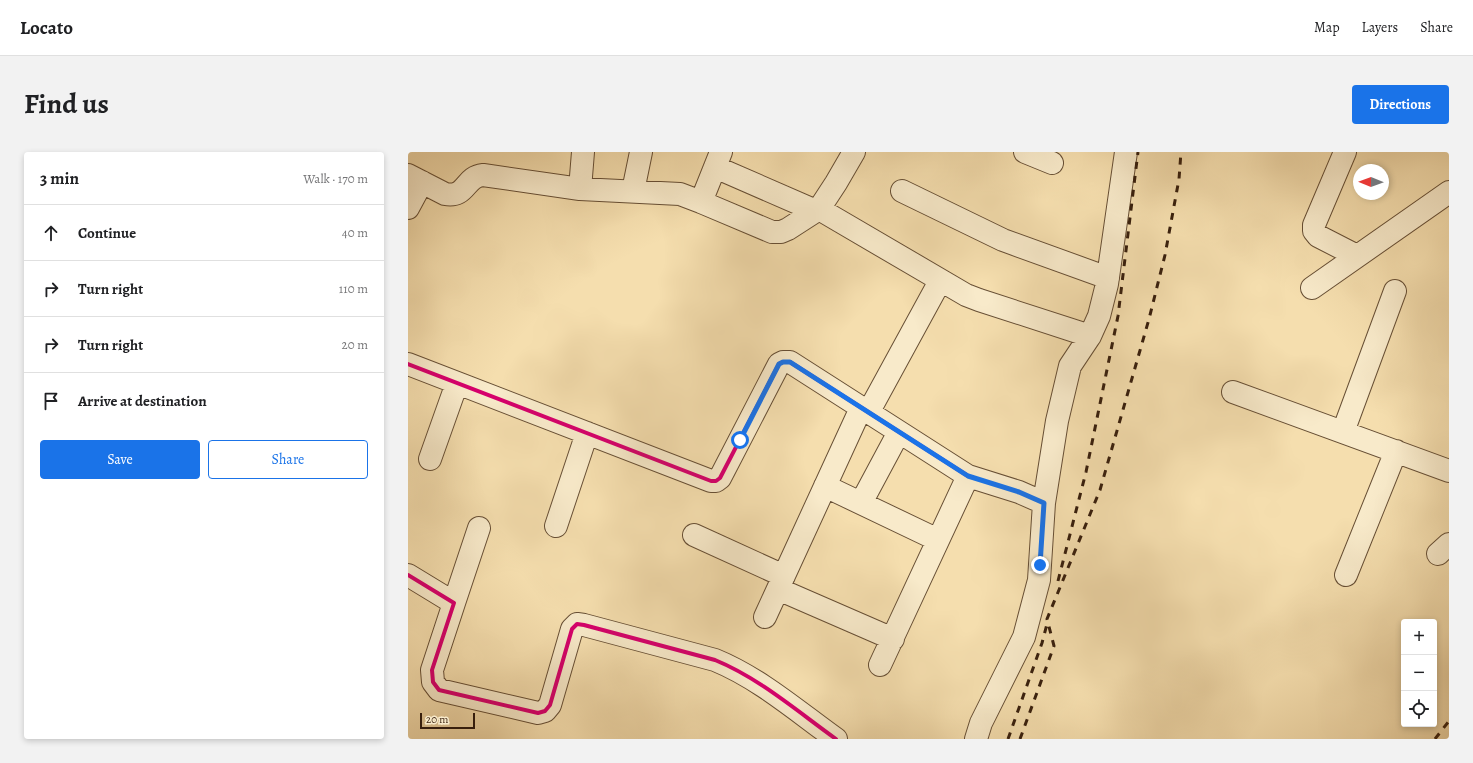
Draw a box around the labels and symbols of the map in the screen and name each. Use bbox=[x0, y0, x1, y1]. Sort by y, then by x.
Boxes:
north arrow bbox=[1353, 164, 1389, 200]
route start bbox=[731, 431, 749, 449]
route end bbox=[1031, 556, 1049, 574]
scale bar bbox=[420, 711, 475, 730]

